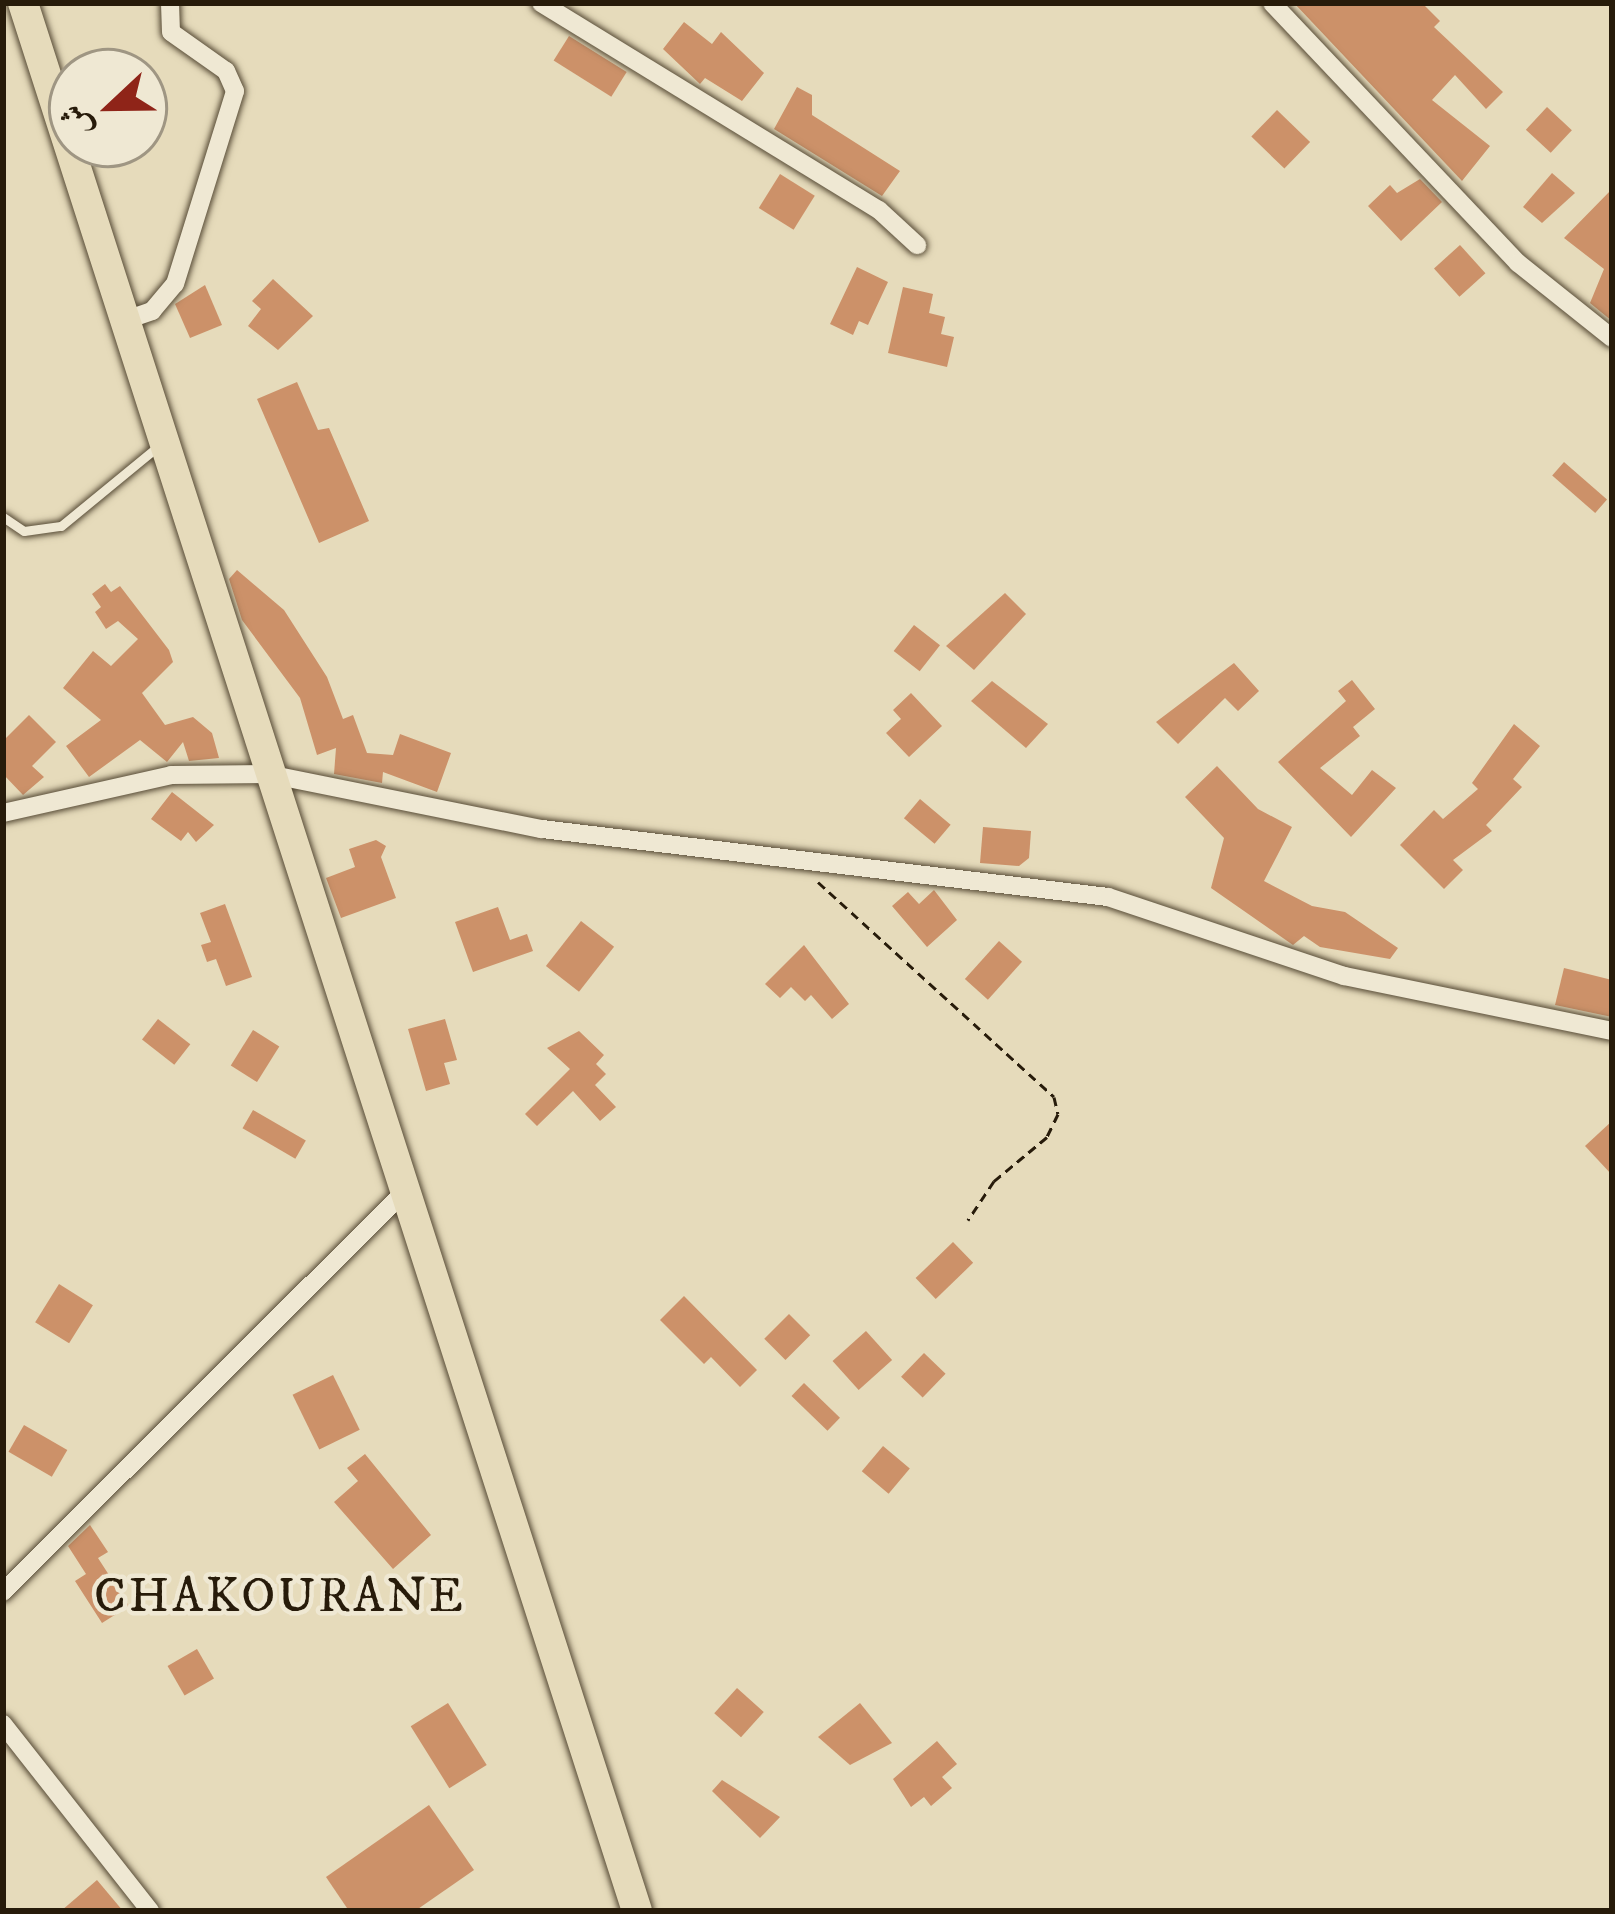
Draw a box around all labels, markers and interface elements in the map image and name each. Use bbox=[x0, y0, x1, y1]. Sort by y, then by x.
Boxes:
north arrow bbox=[48, 48, 168, 168]
text: ش bbox=[52, 98, 102, 143]
district label: CHAKOURANE bbox=[94, 1569, 466, 1627]

